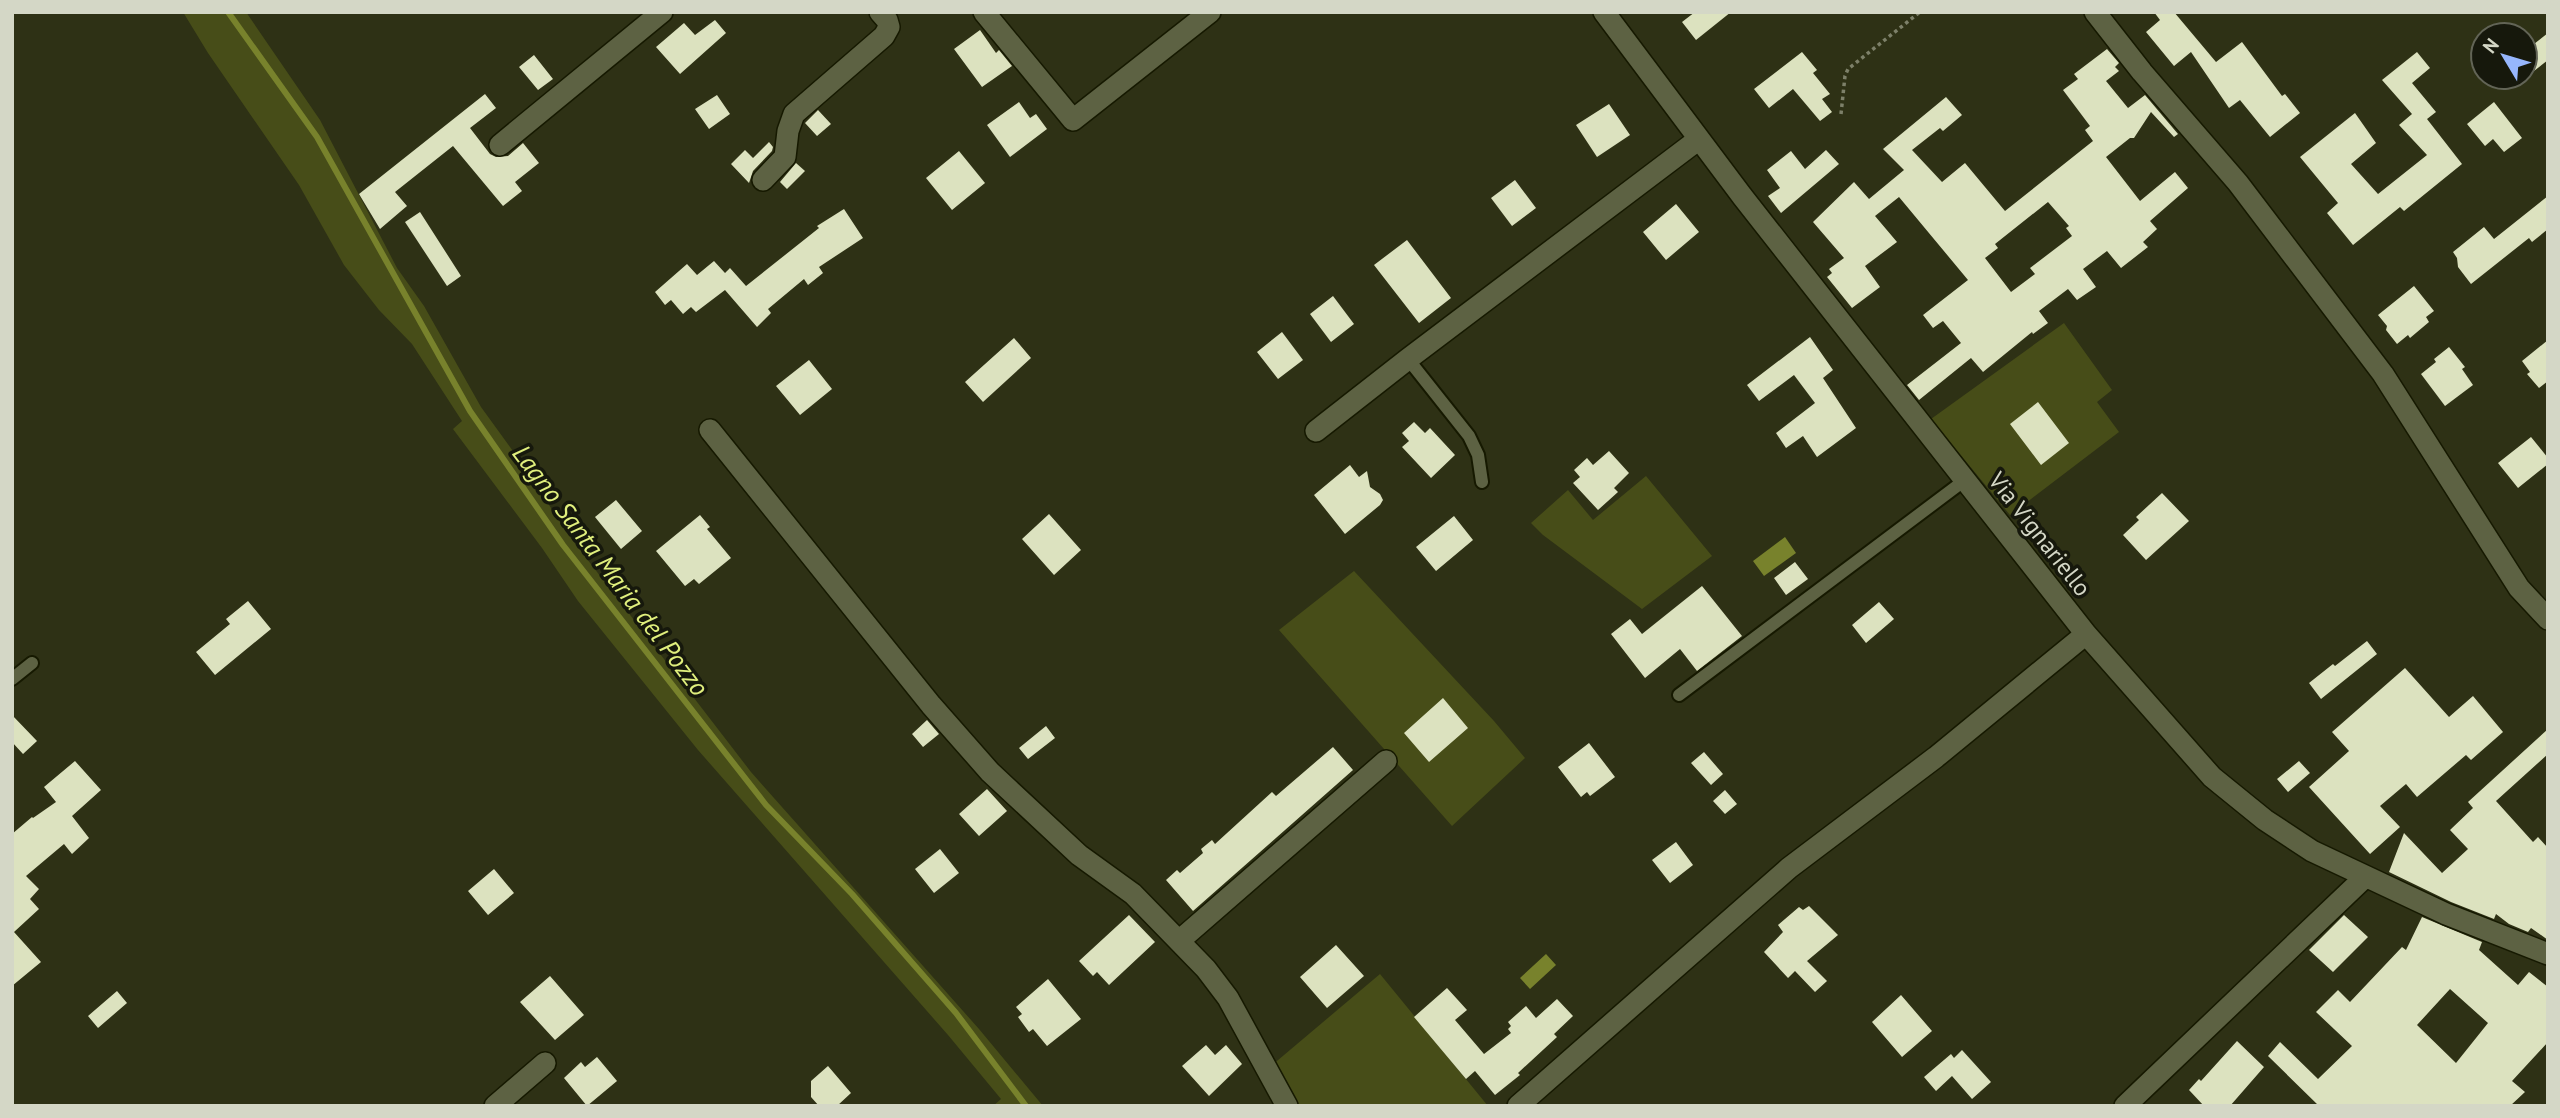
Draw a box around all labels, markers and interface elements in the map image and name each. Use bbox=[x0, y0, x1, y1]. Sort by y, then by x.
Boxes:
north arrow bbox=[2469, 21, 2539, 91]
text: N bbox=[2477, 33, 2504, 58]
water label: Lagno Santa Maria del Pozzo bbox=[506, 438, 716, 702]
street label: Via Vignariello bbox=[1981, 465, 2098, 602]

